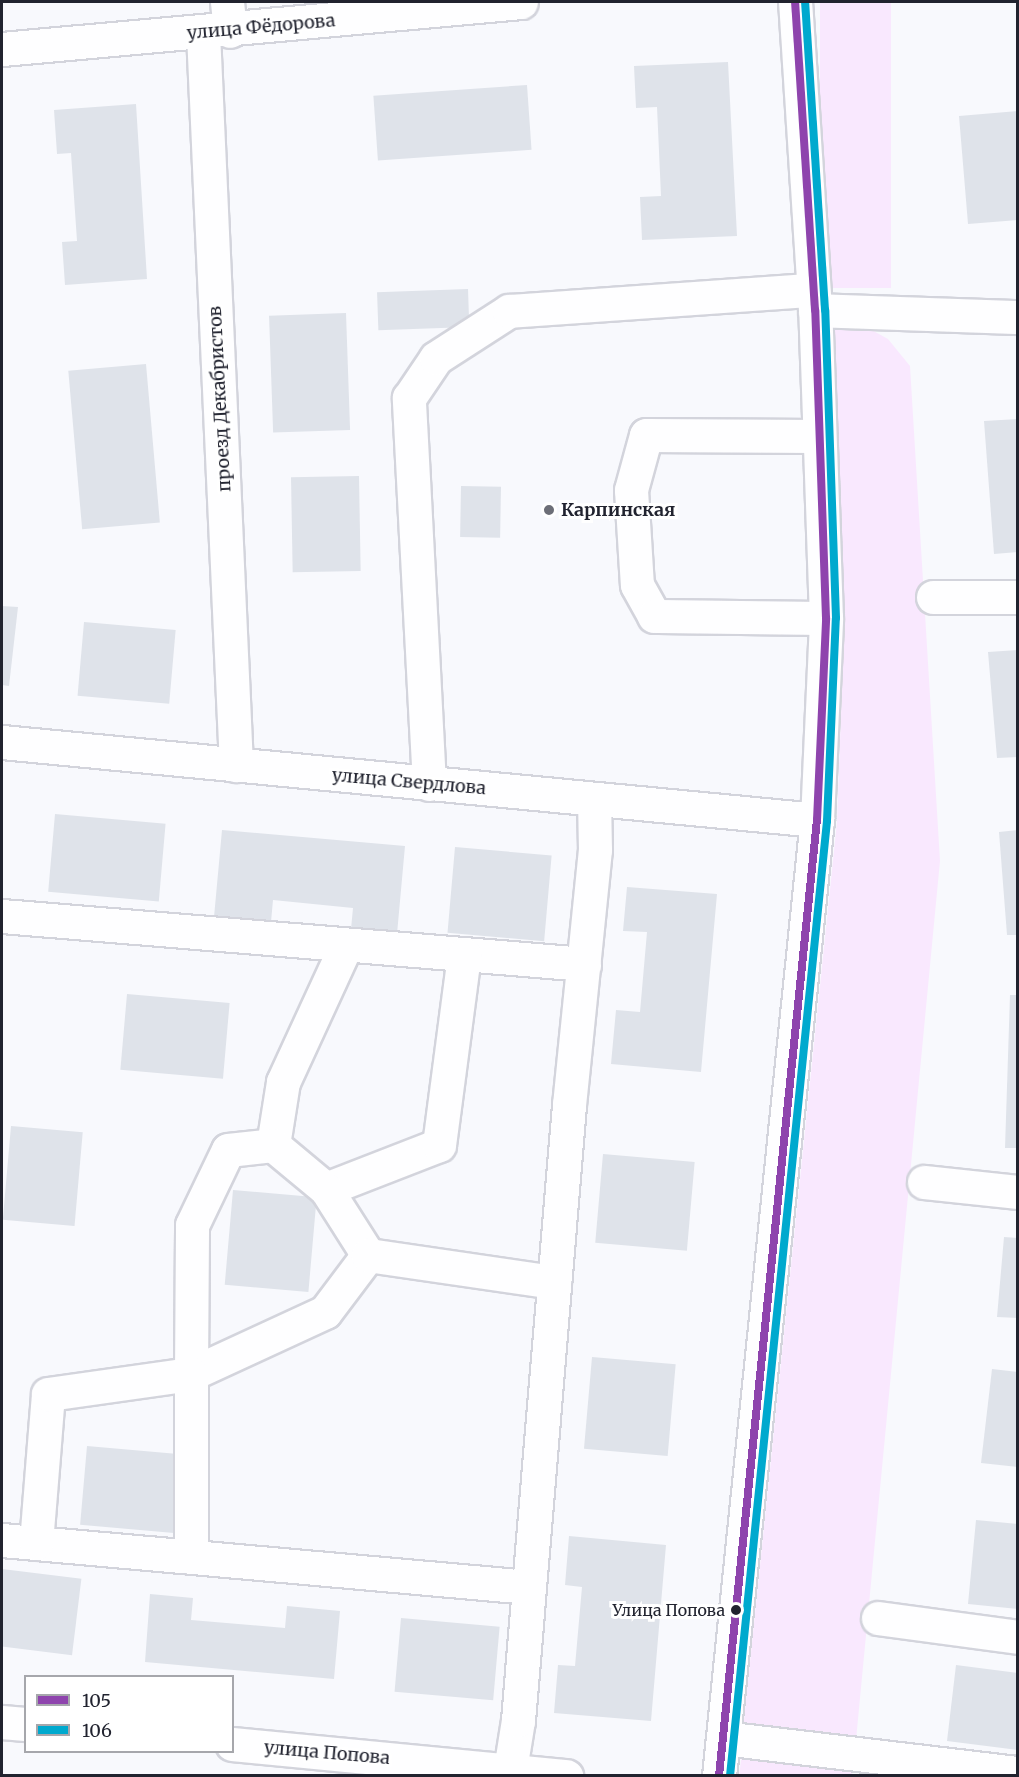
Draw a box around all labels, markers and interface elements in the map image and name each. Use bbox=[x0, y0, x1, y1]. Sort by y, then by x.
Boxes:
street label: улица Фёдорова bbox=[186, 10, 336, 44]
street label: проезд Декабристов bbox=[204, 306, 236, 492]
place label: Карпинская bbox=[561, 499, 675, 521]
marker: Карпинская bbox=[542, 503, 556, 517]
street label: улица Свердлова bbox=[331, 764, 487, 800]
place label: Улица Попова bbox=[613, 1600, 725, 1620]
marker: Улица Попова bbox=[730, 1604, 742, 1616]
legend bbox=[24, 1675, 234, 1753]
text: 105 bbox=[82, 1689, 111, 1712]
text: 106 bbox=[82, 1719, 112, 1742]
street label: улица Попова bbox=[263, 1737, 391, 1769]

